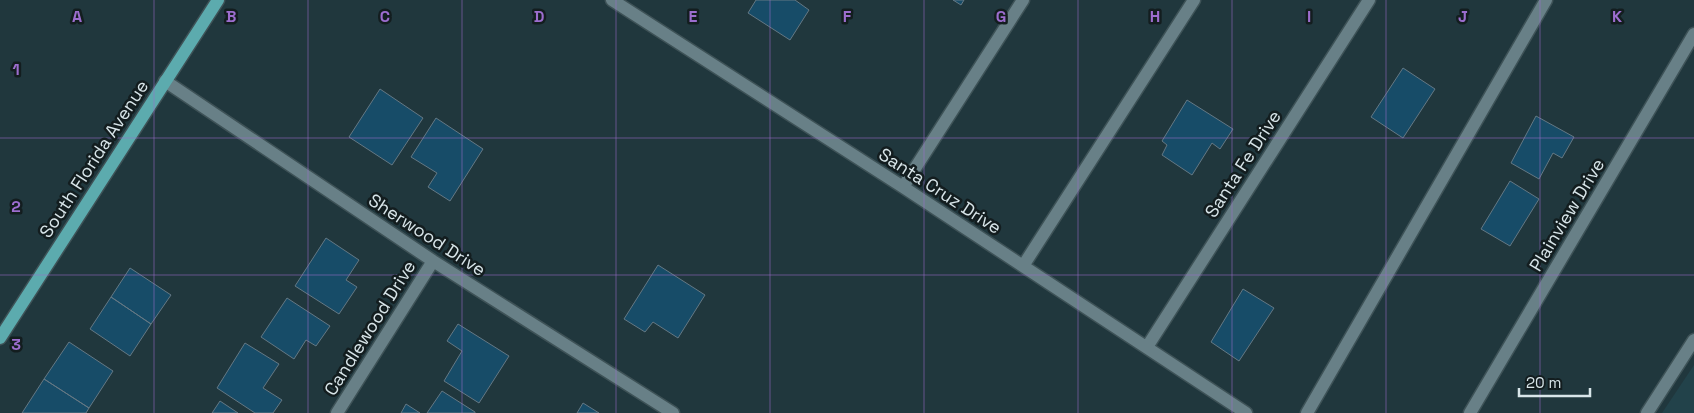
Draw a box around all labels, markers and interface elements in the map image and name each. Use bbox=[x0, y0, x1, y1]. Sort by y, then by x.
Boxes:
text: A bbox=[72, 6, 82, 27]
text: B bbox=[226, 6, 236, 27]
text: C bbox=[380, 6, 390, 27]
text: D bbox=[534, 6, 544, 27]
text: E bbox=[689, 6, 698, 27]
text: F bbox=[843, 6, 852, 27]
text: G bbox=[996, 6, 1006, 27]
text: H bbox=[1150, 6, 1160, 27]
text: I bbox=[1307, 6, 1311, 27]
text: J bbox=[1458, 6, 1468, 27]
text: K bbox=[1612, 6, 1622, 27]
text: 1 bbox=[12, 59, 20, 80]
street label: South Florida Avenue bbox=[34, 76, 153, 242]
street label: Santa Fe Drive bbox=[1199, 106, 1286, 222]
street label: Santa Cruz Drive bbox=[875, 142, 1006, 239]
street label: Plainview Drive bbox=[1524, 154, 1609, 275]
street label: Sherwood Drive bbox=[364, 188, 490, 281]
text: 2 bbox=[11, 196, 21, 217]
street label: Candlewood Drive bbox=[319, 256, 420, 400]
text: 3 bbox=[11, 334, 21, 355]
scale bar bbox=[1519, 366, 1590, 398]
text: 20 m bbox=[1526, 373, 1561, 392]

